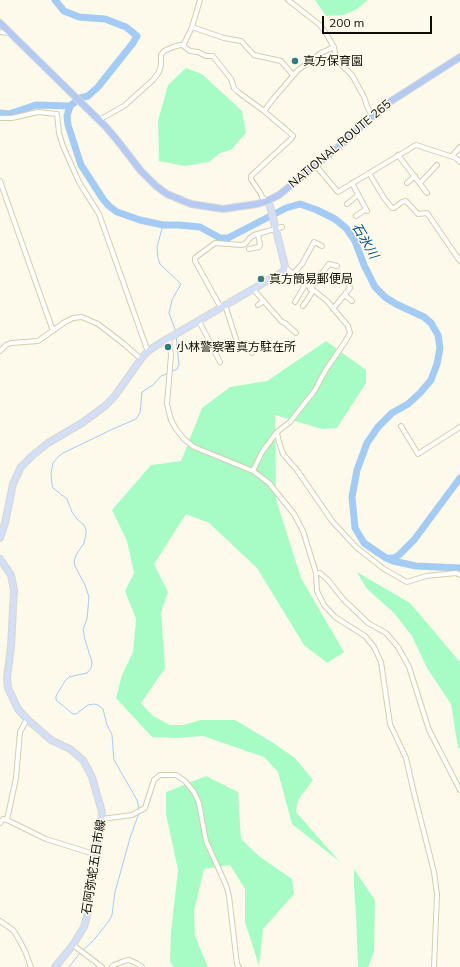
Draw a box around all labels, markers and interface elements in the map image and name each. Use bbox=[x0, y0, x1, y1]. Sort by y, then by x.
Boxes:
scale bar bbox=[324, 8, 434, 34]
text: 200 m bbox=[329, 15, 364, 30]
place label: 真方保育園 bbox=[303, 54, 363, 68]
marker: 真方保育園 bbox=[290, 56, 300, 66]
street label: NATIONAL ROUTE 265 bbox=[286, 97, 394, 191]
water label: 石氷川 bbox=[348, 220, 382, 262]
place label: 真方簡易郵便局 bbox=[269, 272, 353, 286]
marker: 真方簡易郵便局 bbox=[256, 274, 266, 284]
place label: 小林警察署真方駐在所 bbox=[176, 340, 296, 354]
marker: 小林警察署真方駐在所 bbox=[163, 342, 173, 352]
street label: 石阿弥蛇五日市線 bbox=[79, 818, 109, 916]

